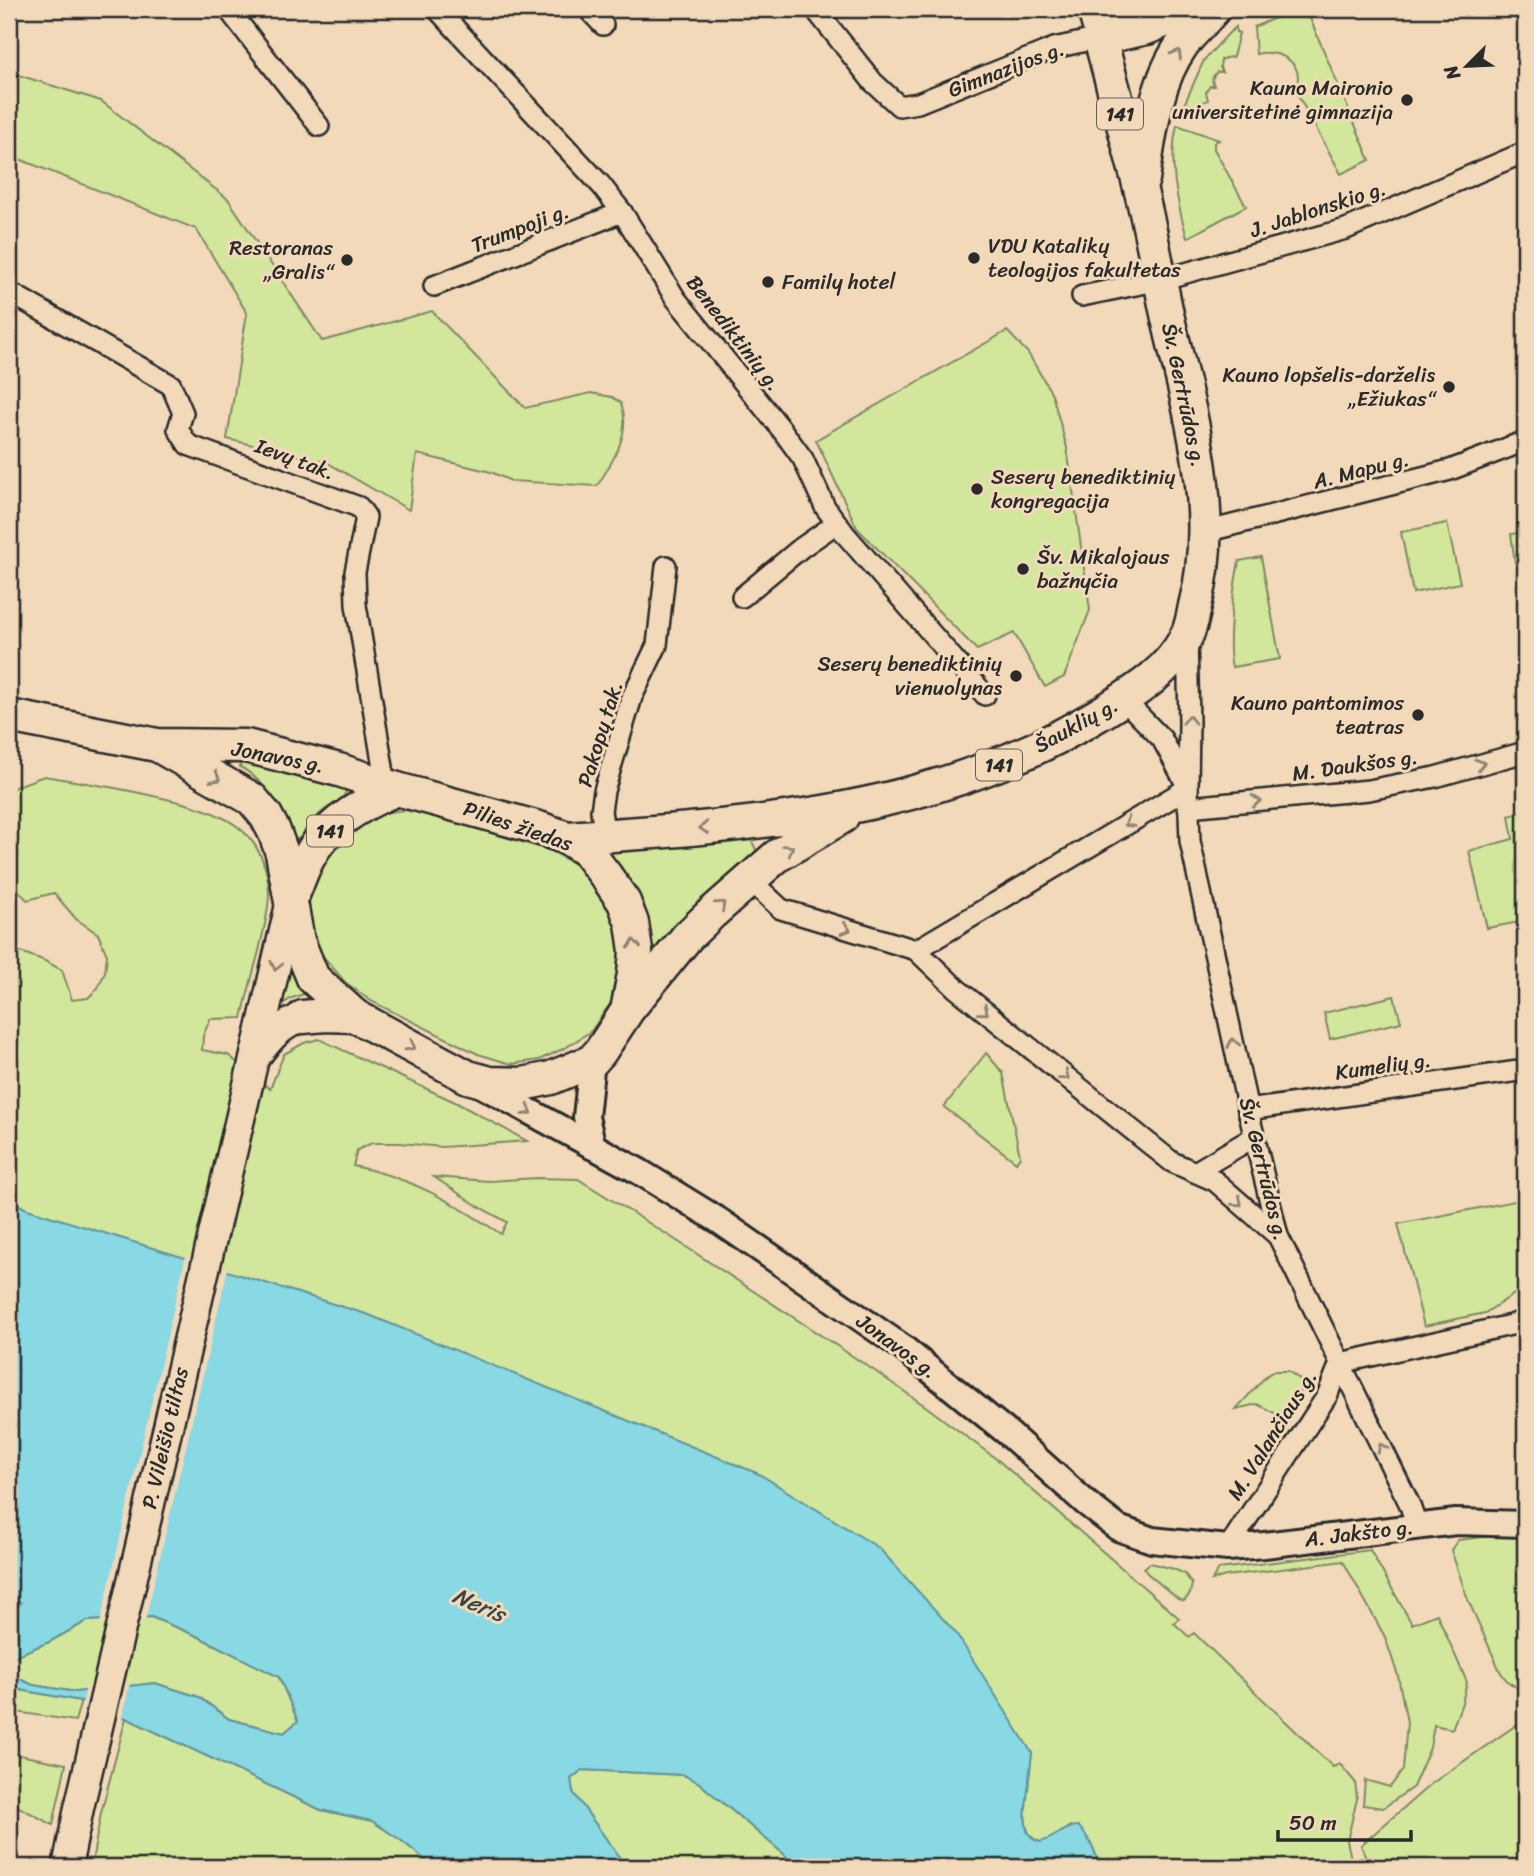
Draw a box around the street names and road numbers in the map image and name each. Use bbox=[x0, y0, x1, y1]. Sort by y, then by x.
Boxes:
street label: Gimnazijos g. bbox=[942, 29, 1070, 109]
road number: 141 bbox=[1097, 98, 1143, 130]
street label: J. Jablonskio g. bbox=[1244, 169, 1391, 249]
street label: Trumpoji g. bbox=[465, 192, 575, 264]
street label: Benediktinių g. bbox=[676, 266, 792, 400]
street label: Šv. Gertrūdos g. bbox=[1150, 319, 1218, 471]
street label: Ievų tak. bbox=[249, 427, 340, 491]
street label: A. Mapu g. bbox=[1308, 440, 1413, 501]
street label: Pakopų tak. bbox=[566, 676, 634, 792]
street label: Šauklių g. bbox=[1027, 686, 1125, 764]
street label: Jonavos g. bbox=[227, 729, 328, 785]
street label: M. Daukšos g. bbox=[1290, 737, 1420, 793]
road number: 141 bbox=[976, 750, 1022, 780]
street label: Pilies žiedas bbox=[458, 790, 578, 863]
road number: 141 bbox=[307, 816, 353, 846]
street label: Kumelių g. bbox=[1333, 1040, 1433, 1092]
street label: Šv. Gertrūdos g. bbox=[1228, 1093, 1300, 1245]
street label: Jonavos g. bbox=[847, 1303, 946, 1389]
street label: M. Valančiaus g. bbox=[1216, 1362, 1328, 1508]
street label: P. Vileišio tiltas bbox=[130, 1363, 200, 1513]
street label: A. Jakšto g. bbox=[1302, 1507, 1415, 1559]

